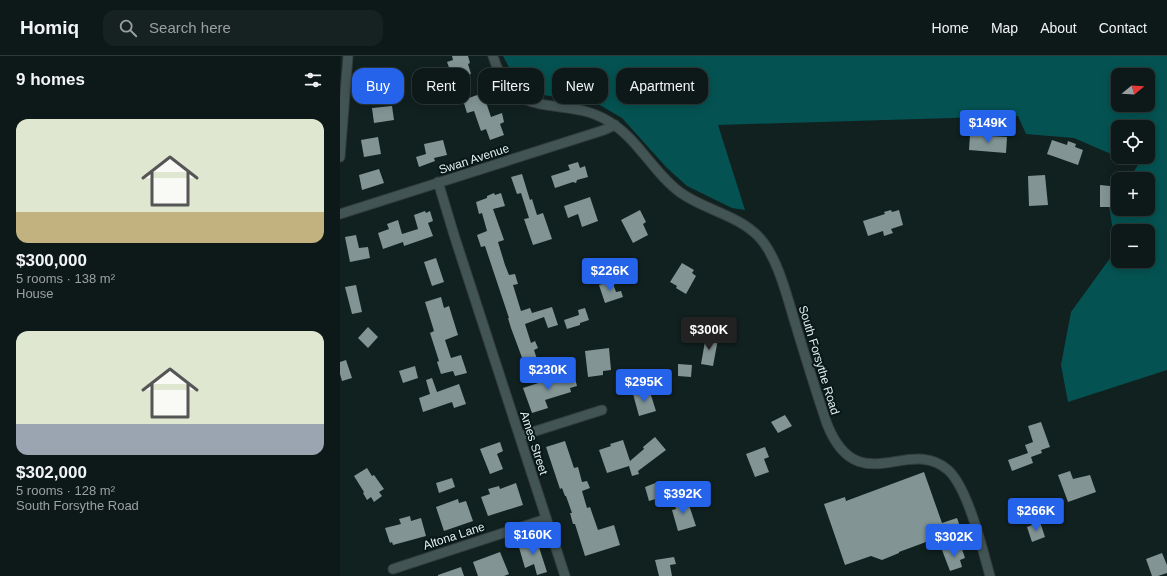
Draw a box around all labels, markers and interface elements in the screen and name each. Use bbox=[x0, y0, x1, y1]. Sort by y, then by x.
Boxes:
search box bbox=[103, 10, 383, 46]
text: Homiq bbox=[20, 17, 79, 38]
icon: search bbox=[117, 17, 139, 39]
text: Search here bbox=[149, 19, 231, 36]
text: Home bbox=[932, 20, 969, 36]
text: Map bbox=[991, 20, 1018, 36]
text: About bbox=[1040, 20, 1077, 36]
text: Contact bbox=[1099, 20, 1147, 36]
chip: Buy bbox=[352, 68, 404, 104]
chip: Rent bbox=[412, 68, 470, 104]
chip: Filters bbox=[478, 68, 544, 104]
chip: New bbox=[552, 68, 608, 104]
chip: Apartment bbox=[616, 68, 708, 104]
north arrow bbox=[1111, 68, 1155, 112]
map controls bbox=[1111, 68, 1155, 268]
icon: filters bbox=[302, 69, 324, 91]
text: 9 homes bbox=[16, 70, 85, 89]
pin: $149K bbox=[960, 110, 1016, 144]
text: $149K bbox=[969, 115, 1007, 130]
button: locate bbox=[1111, 120, 1155, 164]
street label: Swan Avenue bbox=[437, 141, 511, 177]
icon: home bbox=[134, 145, 206, 217]
button: + bbox=[1111, 172, 1155, 216]
button: − bbox=[1111, 224, 1155, 268]
text: $300,000 bbox=[16, 251, 87, 270]
pin: $226K bbox=[582, 258, 638, 292]
text: $226K bbox=[591, 263, 629, 278]
text: 5 rooms · 138 m² bbox=[16, 271, 115, 286]
text: House bbox=[16, 286, 54, 301]
street label: South Forsythe Road bbox=[796, 304, 842, 416]
pin: $300K bbox=[681, 317, 737, 351]
text: $300K bbox=[690, 322, 728, 337]
icon: home bbox=[134, 357, 206, 429]
pin: $230K bbox=[520, 357, 576, 391]
text: $230K bbox=[529, 362, 567, 377]
pin: $295K bbox=[616, 369, 672, 403]
text: $295K bbox=[625, 374, 663, 389]
street label: Ames Street bbox=[517, 409, 551, 477]
text: $302,000 bbox=[16, 463, 87, 482]
pin: $392K bbox=[655, 481, 711, 515]
text: 5 rooms · 128 m² bbox=[16, 483, 115, 498]
text: $392K bbox=[664, 486, 702, 501]
text: South Forsythe Road bbox=[16, 498, 139, 513]
pin: $266K bbox=[1008, 498, 1064, 532]
text: $266K bbox=[1017, 503, 1055, 518]
street label: Altona Lane bbox=[421, 519, 487, 553]
pin: $160K bbox=[505, 522, 561, 556]
pin: $302K bbox=[926, 524, 982, 558]
text: $160K bbox=[514, 527, 552, 542]
text: $302K bbox=[935, 529, 973, 544]

